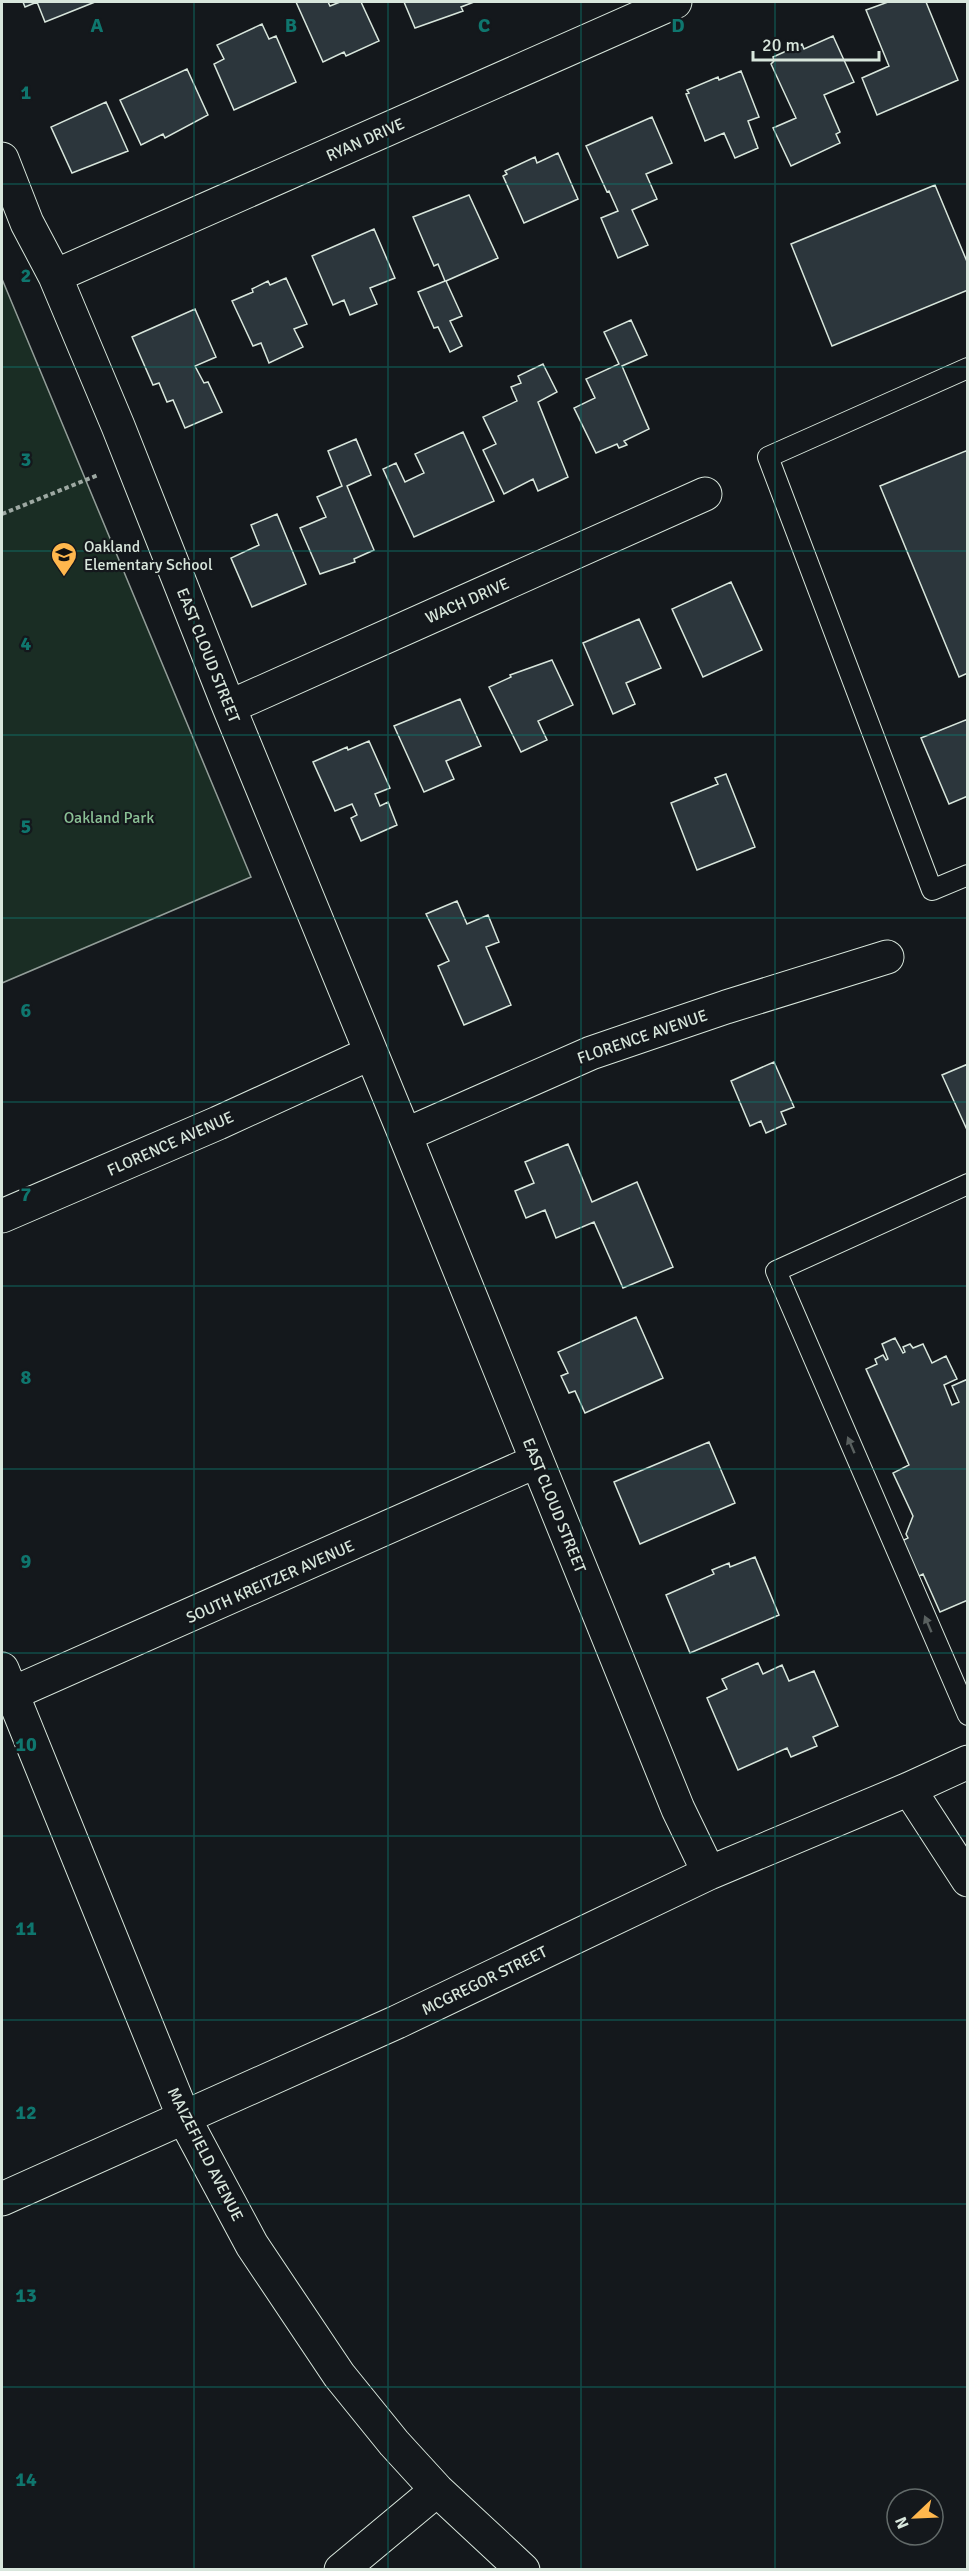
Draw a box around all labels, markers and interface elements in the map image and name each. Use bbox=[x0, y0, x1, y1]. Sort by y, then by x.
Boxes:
text: A bbox=[91, 13, 104, 38]
text: B bbox=[285, 13, 297, 38]
text: C bbox=[478, 13, 490, 38]
text: D bbox=[671, 13, 685, 38]
scale bar bbox=[753, 24, 879, 62]
text: 20 m bbox=[762, 34, 800, 56]
text: 1 bbox=[21, 80, 32, 105]
street label: RYAN DRIVE bbox=[323, 114, 408, 166]
text: 2 bbox=[21, 263, 31, 288]
text: 3 bbox=[21, 447, 31, 472]
place label: Oakland Elementary School bbox=[84, 537, 213, 575]
school or university icon: Oakland Elementary School bbox=[49, 540, 79, 578]
street label: WACH DRIVE bbox=[422, 574, 512, 628]
street label: EAST CLOUD STREET bbox=[172, 585, 244, 726]
text: 4 bbox=[21, 631, 32, 656]
park label: Oakland Park bbox=[64, 808, 154, 828]
text: 5 bbox=[21, 814, 31, 839]
text: 6 bbox=[21, 998, 32, 1023]
street label: FLORENCE AVENUE bbox=[575, 1005, 710, 1069]
street label: FLORENCE AVENUE bbox=[104, 1107, 237, 1181]
text: 7 bbox=[21, 1182, 32, 1207]
text: 8 bbox=[21, 1365, 32, 1390]
street label: EAST CLOUD STREET bbox=[518, 1435, 590, 1576]
one-way arrow bbox=[846, 1436, 855, 1453]
street label: SOUTH KREITZER AVENUE bbox=[183, 1536, 358, 1628]
text: 9 bbox=[21, 1549, 32, 1574]
one-way arrow bbox=[923, 1614, 933, 1632]
text: 10 bbox=[15, 1732, 37, 1757]
text: 11 bbox=[15, 1916, 37, 1941]
street label: MCGREGOR STREET bbox=[418, 1942, 551, 2020]
street label: MAIZEFIELD AVENUE bbox=[163, 2084, 247, 2225]
text: 12 bbox=[15, 2100, 37, 2125]
text: 13 bbox=[15, 2283, 37, 2308]
text: 14 bbox=[15, 2467, 37, 2492]
north arrow bbox=[885, 2487, 945, 2547]
text: N bbox=[891, 2513, 913, 2532]

